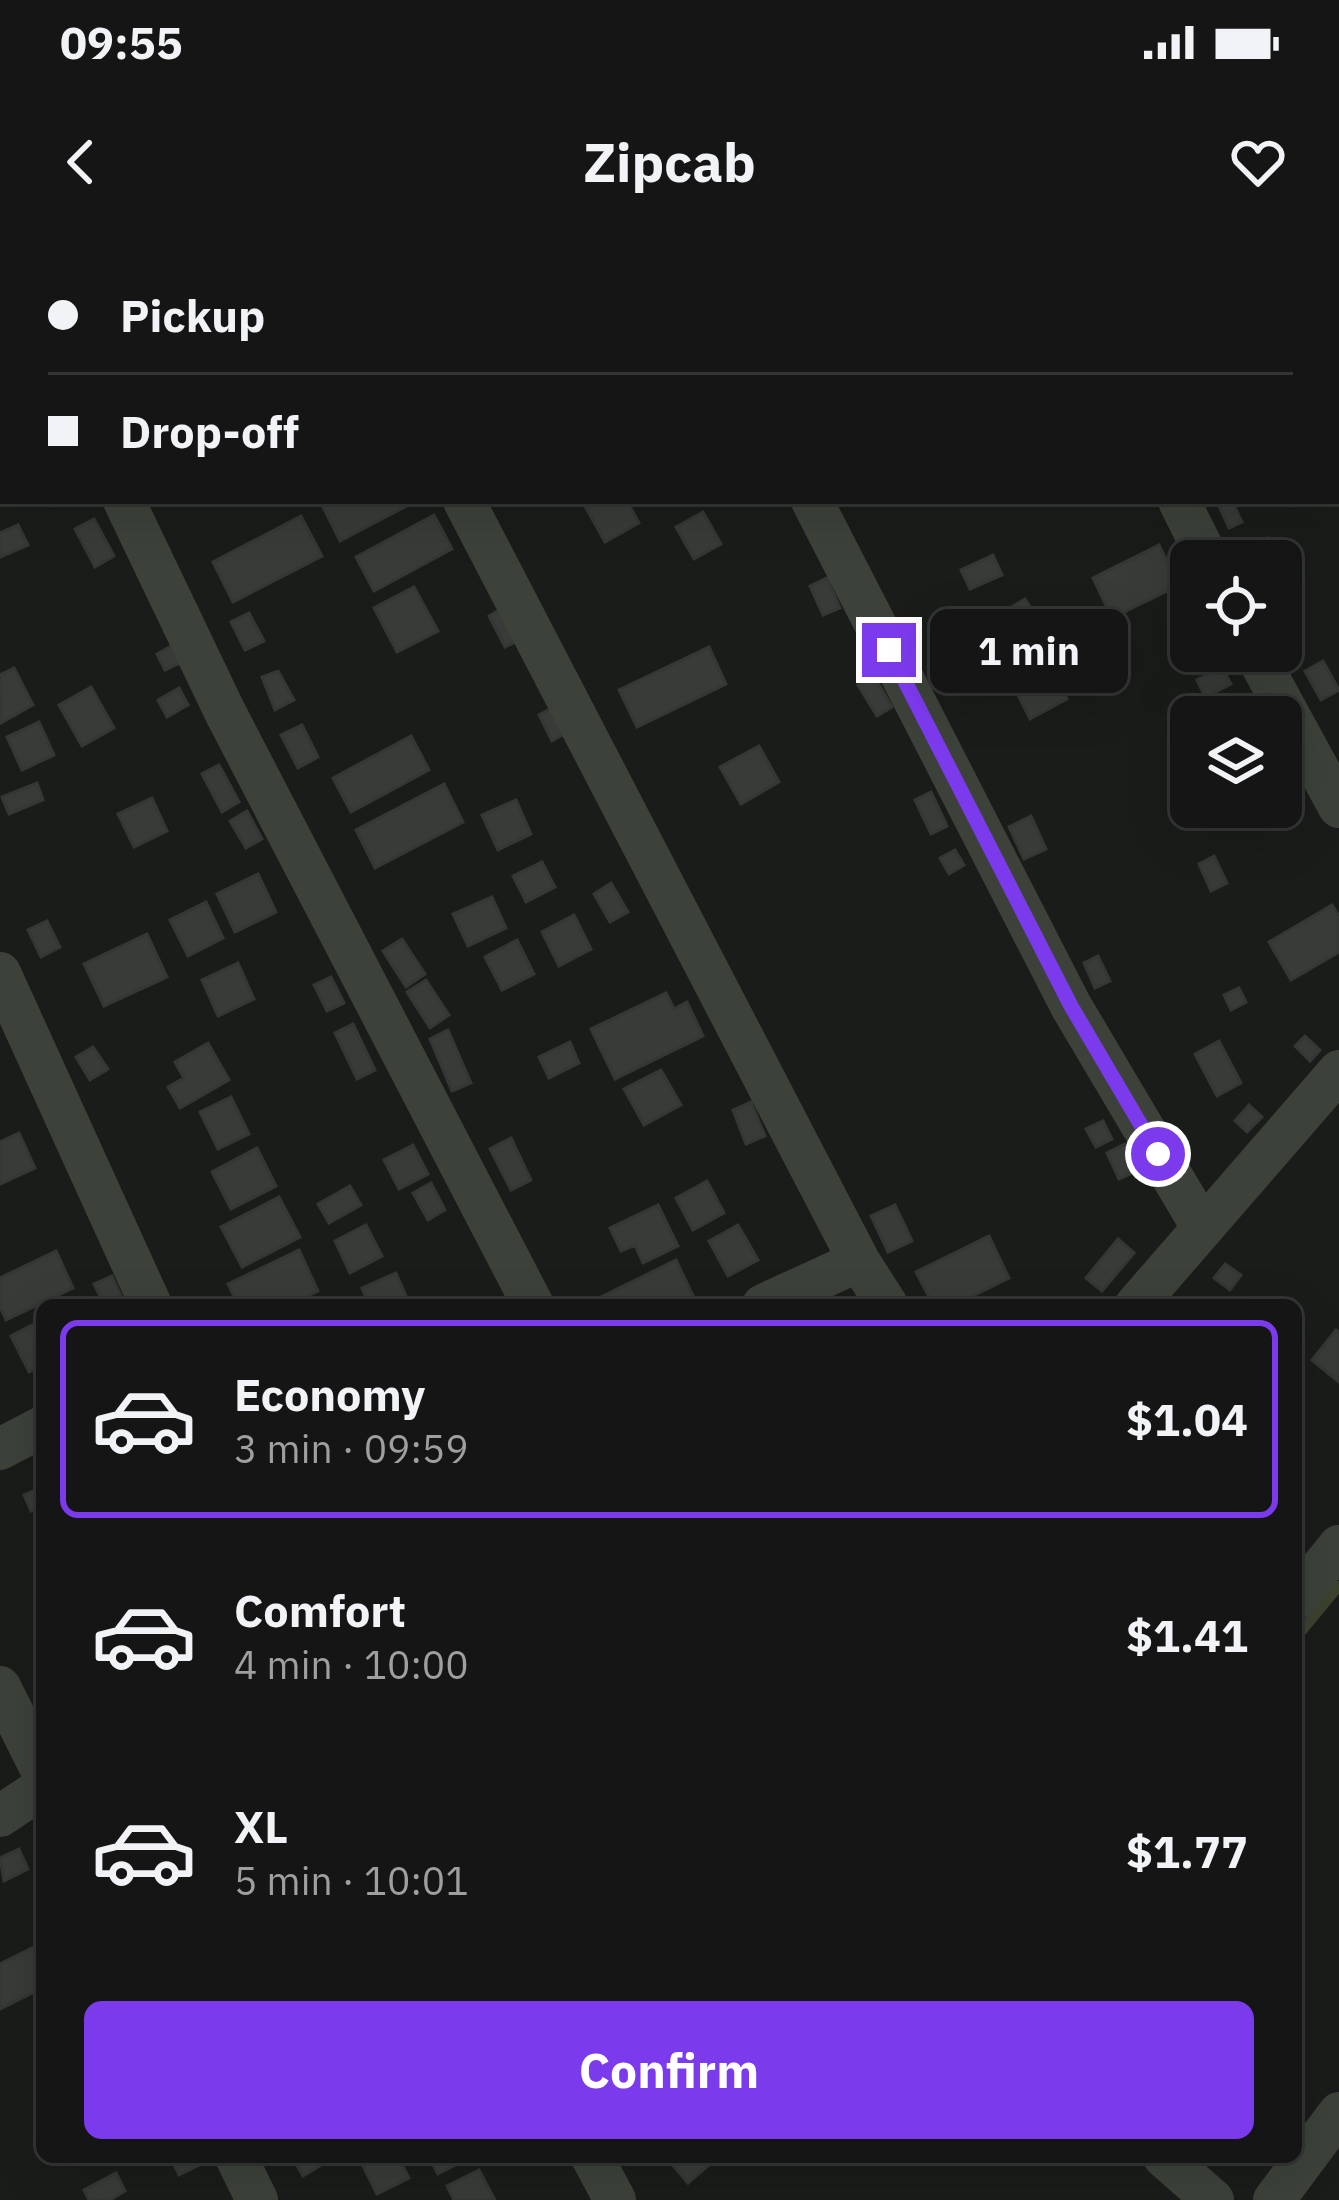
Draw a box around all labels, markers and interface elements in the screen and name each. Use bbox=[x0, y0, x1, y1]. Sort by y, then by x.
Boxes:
text: 09:55 bbox=[60, 13, 183, 71]
text: Zipcab bbox=[583, 127, 756, 197]
icon: back bbox=[48, 129, 114, 195]
icon: heart bbox=[1225, 129, 1291, 195]
text: Pickup bbox=[120, 286, 265, 344]
text: Drop-off bbox=[120, 402, 299, 460]
map controls bbox=[1170, 540, 1302, 828]
button: locate bbox=[1170, 540, 1302, 672]
callout: 1 min bbox=[931, 608, 1129, 692]
route end bbox=[862, 623, 916, 677]
text: 1 min bbox=[978, 625, 1080, 676]
button: layers bbox=[1170, 696, 1302, 828]
route start bbox=[1131, 1127, 1185, 1181]
icon: car bbox=[90, 1365, 198, 1473]
text: Economy bbox=[234, 1365, 425, 1423]
text: $1.04 bbox=[1126, 1390, 1248, 1448]
text: 3 min · 09:59 bbox=[234, 1423, 469, 1474]
icon: car bbox=[90, 1581, 198, 1689]
text: Comfort bbox=[234, 1581, 406, 1639]
text: $1.41 bbox=[1126, 1606, 1248, 1664]
text: 4 min · 10:00 bbox=[234, 1639, 469, 1690]
icon: car bbox=[90, 1797, 198, 1905]
text: XL bbox=[234, 1797, 288, 1855]
text: $1.77 bbox=[1126, 1822, 1248, 1880]
text: 5 min · 10:01 bbox=[234, 1855, 469, 1906]
button: Confirm bbox=[84, 2001, 1254, 2139]

